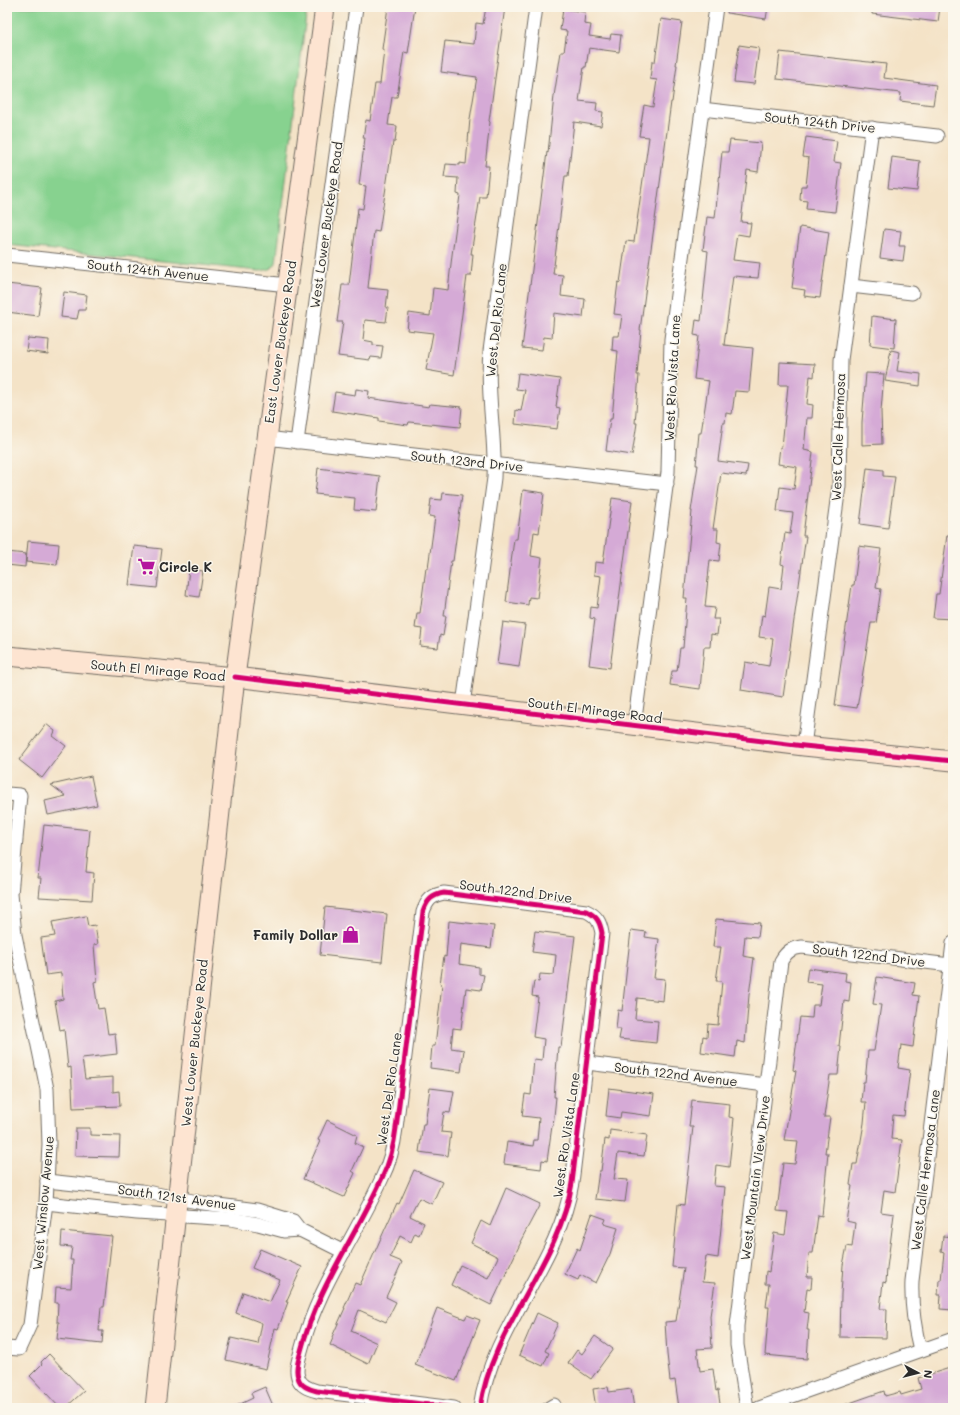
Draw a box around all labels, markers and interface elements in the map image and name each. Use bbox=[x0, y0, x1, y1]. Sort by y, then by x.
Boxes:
street label: South 124th Drive bbox=[764, 107, 876, 136]
street label: West Lower Buckeye Road bbox=[305, 140, 346, 309]
street label: South 124th Avenue bbox=[86, 255, 210, 284]
street label: East Lower Buckeye Road bbox=[260, 259, 299, 424]
street label: West Del Rio Lane bbox=[481, 262, 510, 378]
street label: West Rio Vista Lane bbox=[660, 314, 683, 442]
street label: West Calle Hermosa bbox=[827, 373, 848, 501]
street label: South 123rd Drive bbox=[410, 446, 524, 475]
supermarket icon: Circle K bbox=[136, 557, 156, 577]
place label: Circle K bbox=[159, 558, 213, 575]
street label: South El Mirage Road bbox=[90, 655, 226, 684]
street label: South El Mirage Road bbox=[527, 693, 663, 726]
street label: South 122nd Drive bbox=[459, 875, 573, 906]
shop icon: Family Dollar bbox=[341, 925, 361, 945]
place label: Family Dollar bbox=[253, 926, 338, 944]
street label: South 122nd Drive bbox=[812, 939, 926, 970]
street label: West Lower Buckeye Road bbox=[176, 958, 211, 1127]
street label: West Del Rio Lane bbox=[372, 1031, 405, 1147]
street label: South 122nd Avenue bbox=[613, 1057, 739, 1090]
street label: West Rio Vista Lane bbox=[548, 1071, 583, 1199]
street label: West Calle Hermosa Lane bbox=[906, 1088, 943, 1252]
street label: West Mountain View Drive bbox=[736, 1094, 773, 1261]
street label: West Winslow Avenue bbox=[28, 1135, 57, 1271]
street label: South 121st Avenue bbox=[117, 1180, 237, 1213]
north arrow bbox=[898, 1353, 938, 1393]
text: N bbox=[920, 1369, 936, 1379]

